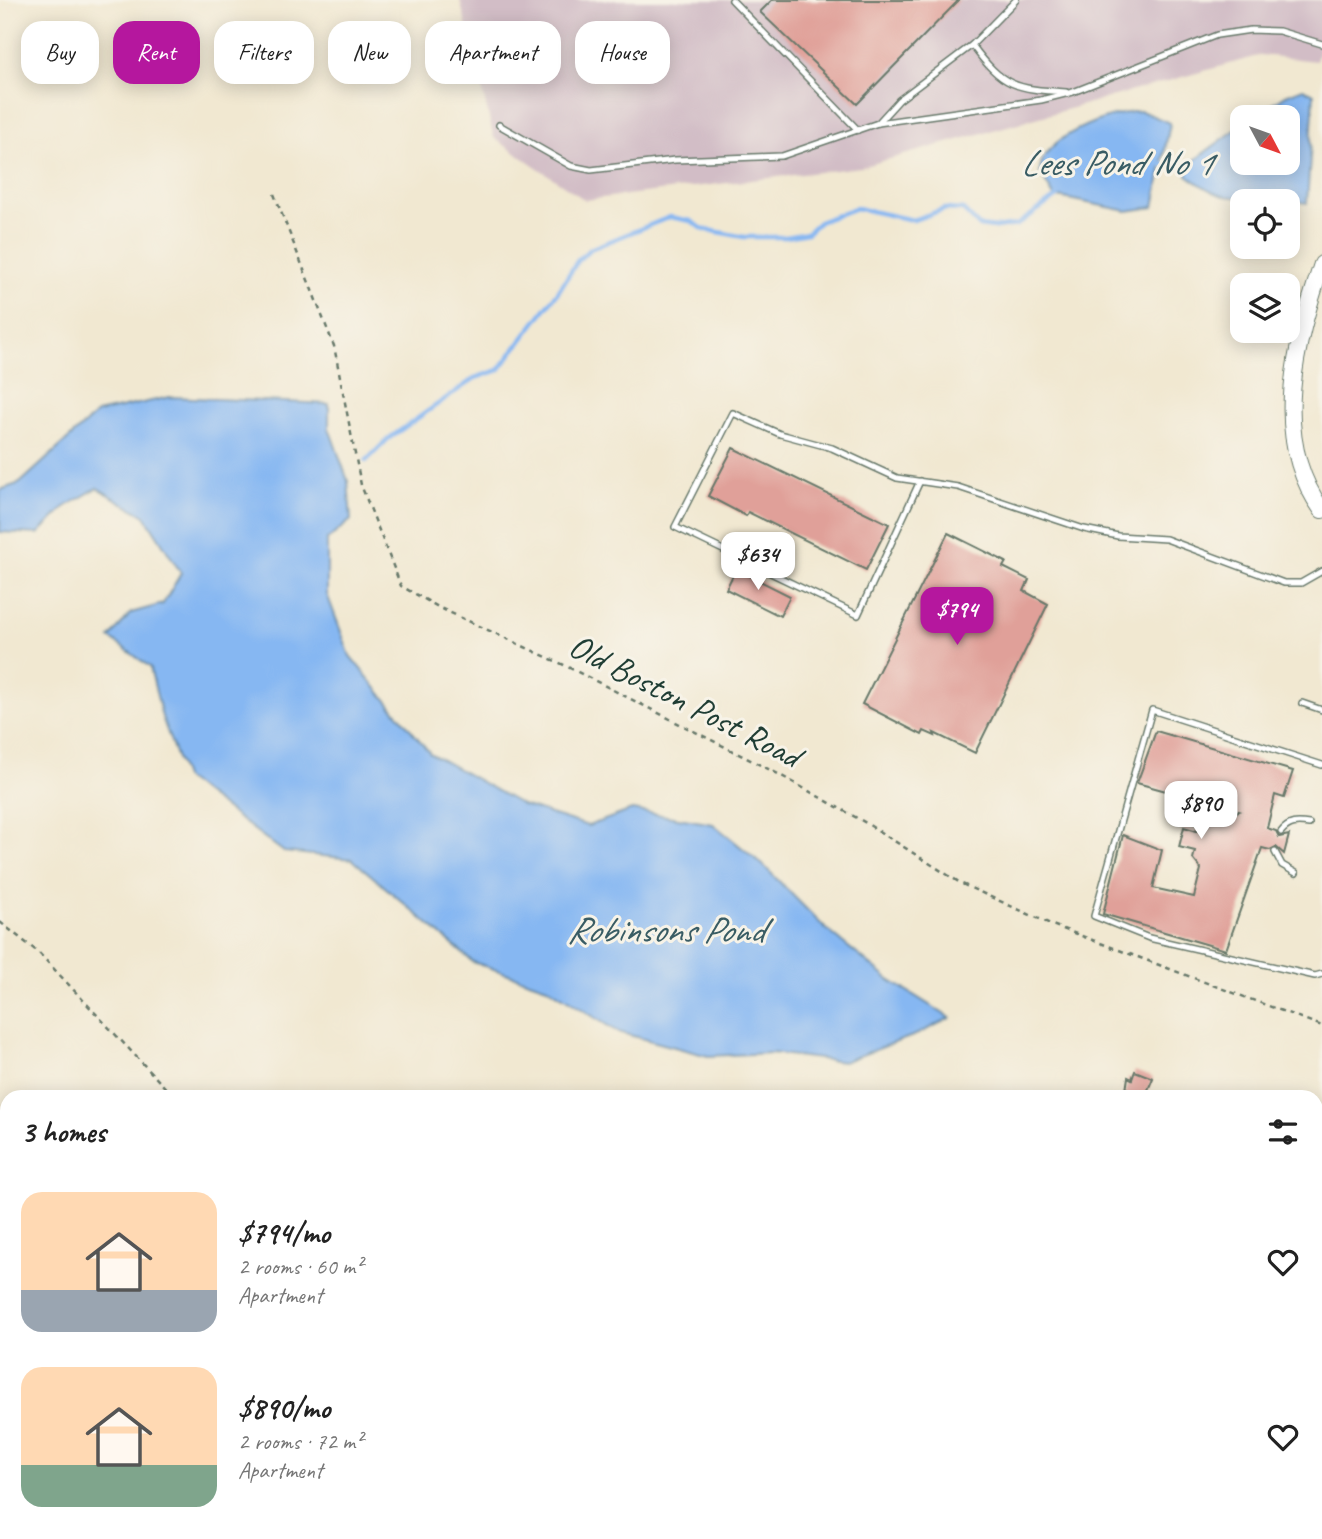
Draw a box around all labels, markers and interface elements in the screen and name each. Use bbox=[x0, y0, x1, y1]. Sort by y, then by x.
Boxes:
chip: Buy bbox=[21, 21, 99, 84]
chip: Rent bbox=[113, 21, 200, 84]
chip: Filters bbox=[214, 21, 314, 84]
chip: New bbox=[328, 21, 411, 84]
chip: Apartment bbox=[425, 21, 561, 84]
chip: House bbox=[575, 21, 670, 84]
north arrow bbox=[1230, 105, 1300, 175]
map controls bbox=[1230, 105, 1300, 343]
water label: Lees Pond No 1 bbox=[1021, 139, 1219, 186]
button: locate bbox=[1230, 189, 1300, 259]
button: layers bbox=[1230, 273, 1300, 343]
pin: $634 bbox=[717, 532, 799, 592]
text: $634 bbox=[737, 540, 779, 569]
pin: $794 bbox=[916, 588, 998, 647]
text: $794 bbox=[936, 595, 978, 624]
street label: Old Boston Post Road bbox=[561, 623, 813, 781]
pin: $890 bbox=[1160, 782, 1242, 841]
text: $890 bbox=[1180, 789, 1222, 818]
water label: Robinsons Pond bbox=[567, 906, 775, 953]
text: 3 homes bbox=[21, 1113, 106, 1151]
icon: filters bbox=[1264, 1113, 1302, 1151]
text: $794/mo bbox=[238, 1214, 330, 1252]
icon: home bbox=[77, 1220, 161, 1304]
icon: heart bbox=[1264, 1243, 1302, 1281]
text: 2 rooms · 60 m² bbox=[238, 1252, 362, 1281]
text: Apartment bbox=[238, 1281, 323, 1310]
text: $890/mo bbox=[238, 1389, 330, 1427]
icon: home bbox=[77, 1395, 161, 1479]
icon: heart bbox=[1264, 1418, 1302, 1456]
text: 2 rooms · 72 m² bbox=[238, 1427, 362, 1456]
text: Apartment bbox=[238, 1456, 323, 1485]

